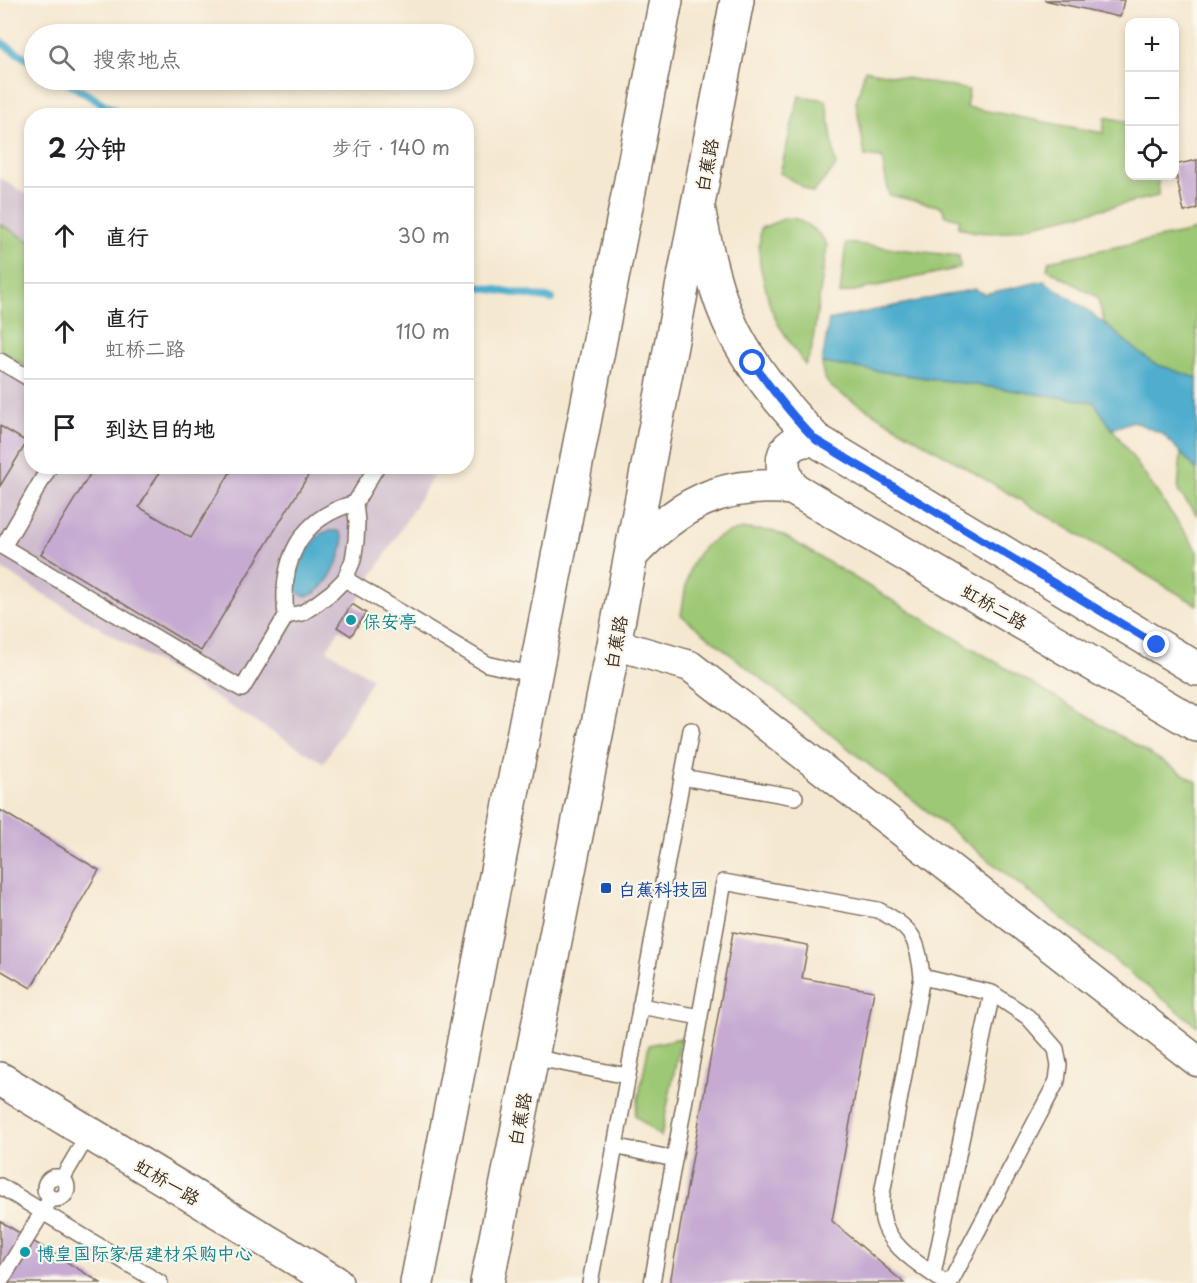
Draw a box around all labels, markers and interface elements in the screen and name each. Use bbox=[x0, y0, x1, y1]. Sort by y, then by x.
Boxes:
map controls bbox=[1125, 18, 1179, 180]
button: + bbox=[1125, 18, 1179, 72]
search box bbox=[24, 24, 474, 90]
icon: search bbox=[45, 41, 78, 74]
text: 搜索地点 bbox=[93, 41, 181, 74]
button: − bbox=[1125, 72, 1179, 126]
button: locate bbox=[1125, 126, 1179, 180]
text: 2 分钟 bbox=[48, 128, 127, 167]
text: 步行 · 140 m bbox=[332, 132, 450, 162]
street label: 白蕉路 bbox=[688, 136, 724, 194]
icon: ahead bbox=[48, 219, 81, 252]
text: 直行 bbox=[105, 219, 149, 252]
text: 30 m bbox=[397, 220, 450, 250]
text: 直行 bbox=[105, 300, 149, 333]
icon: ahead bbox=[48, 315, 81, 348]
text: 110 m bbox=[396, 316, 450, 346]
text: 虹桥二路 bbox=[105, 333, 185, 363]
route start bbox=[739, 349, 765, 375]
icon: arrive bbox=[48, 411, 81, 444]
text: 到达目的地 bbox=[105, 411, 215, 444]
street label: 虹桥二路 bbox=[957, 576, 1033, 636]
place label: 保安亭 bbox=[363, 607, 417, 634]
marker: 保安亭 bbox=[344, 613, 358, 627]
street label: 白蕉路 bbox=[597, 613, 633, 671]
route end bbox=[1143, 631, 1169, 657]
place label: 白蕉科技园 bbox=[618, 875, 708, 902]
marker: 白蕉科技园 bbox=[599, 881, 613, 895]
street label: 白蕉路 bbox=[501, 1090, 537, 1148]
street label: 虹桥一路 bbox=[130, 1151, 206, 1211]
place label: 博皇国际家居建材采购中心 bbox=[37, 1239, 253, 1266]
marker: 博皇国际家居建材采购中心 bbox=[18, 1245, 32, 1259]

